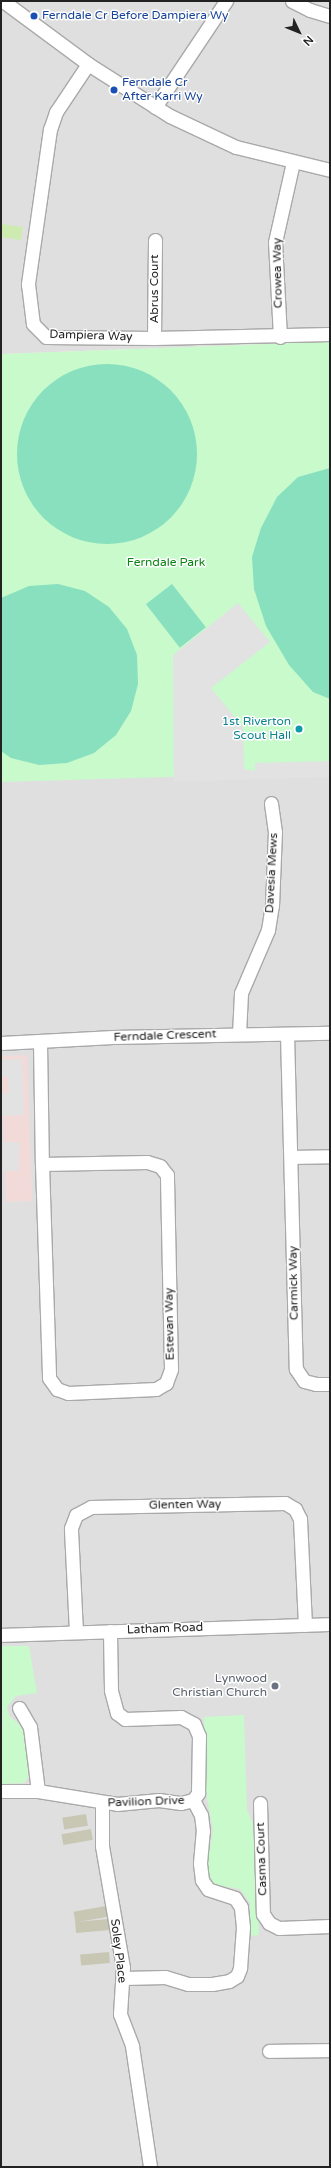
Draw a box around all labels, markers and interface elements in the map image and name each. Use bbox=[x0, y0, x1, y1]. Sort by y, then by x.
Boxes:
place label: Ferndale Cr Before Dampiera Wy bbox=[42, 9, 229, 23]
marker: Ferndale Cr Before Dampiera Wy bbox=[29, 11, 39, 21]
north arrow bbox=[279, 12, 319, 52]
text: N bbox=[300, 33, 316, 48]
place label: Ferndale Cr After Karri Wy bbox=[122, 76, 203, 104]
marker: Ferndale Cr After Karri Wy bbox=[109, 85, 119, 95]
street label: Crowea Way bbox=[270, 238, 286, 308]
street label: Abrus Court bbox=[148, 254, 162, 324]
street label: Dampiera Way bbox=[49, 327, 133, 345]
park label: Ferndale Park bbox=[127, 556, 205, 570]
place label: 1st Riverton Scout Hall bbox=[222, 715, 291, 743]
marker: 1st Riverton Scout Hall bbox=[294, 724, 304, 734]
street label: Davesia Mews bbox=[263, 832, 281, 914]
street label: Ferndale Crescent bbox=[113, 1027, 217, 1045]
street label: Carmick Way bbox=[286, 1246, 302, 1320]
street label: Estevan Way bbox=[162, 1288, 178, 1360]
street label: Glenten Way bbox=[149, 1497, 221, 1513]
street label: Latham Road bbox=[127, 1620, 203, 1638]
place label: Lynwood Christian Church bbox=[172, 1672, 267, 1700]
marker: Lynwood Christian Church bbox=[270, 1681, 280, 1691]
street label: Pavilion Drive bbox=[107, 1793, 185, 1811]
street label: Casma Court bbox=[254, 1822, 270, 1896]
street label: Soley Place bbox=[107, 1918, 129, 1984]

